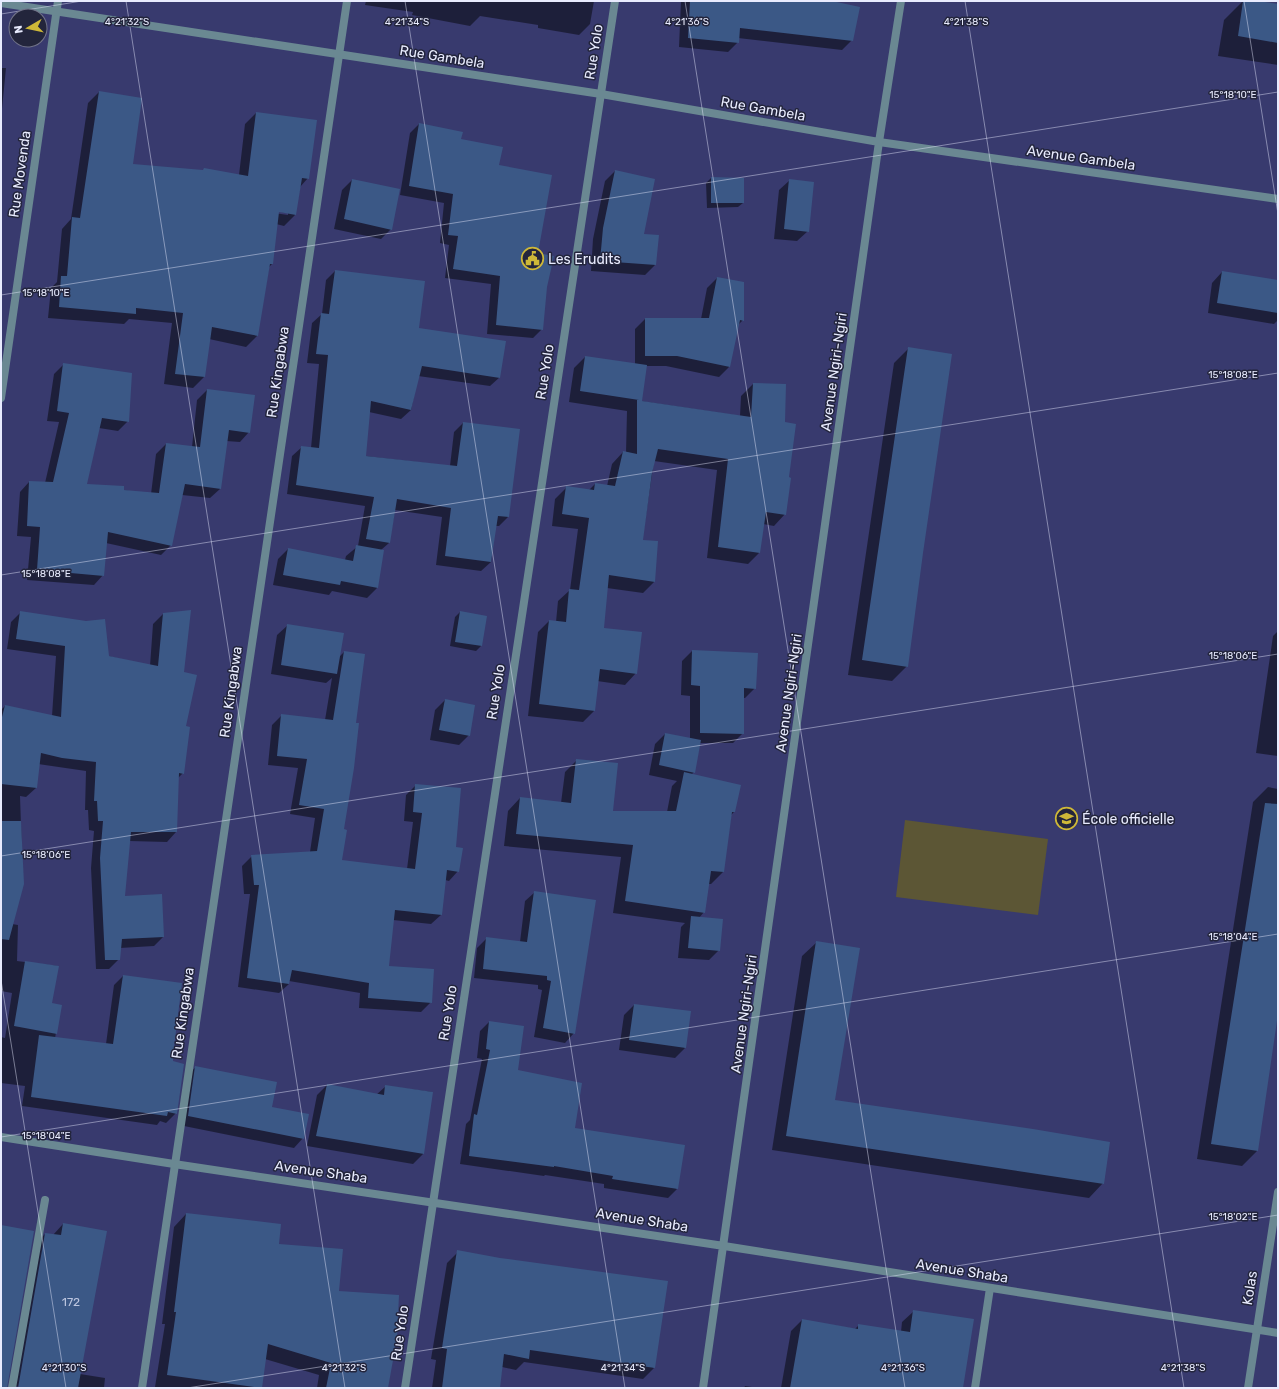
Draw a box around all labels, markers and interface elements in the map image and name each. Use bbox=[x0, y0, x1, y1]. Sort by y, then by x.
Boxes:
north arrow bbox=[8, 8, 48, 48]
text: 4°21'32"S bbox=[105, 16, 149, 28]
text: 4°21'34"S bbox=[385, 16, 429, 28]
text: 4°21'36"S bbox=[665, 16, 709, 28]
text: 4°21'38"S bbox=[944, 16, 988, 28]
street label: Rue Yolo bbox=[581, 23, 607, 81]
text: N bbox=[12, 24, 26, 34]
street label: Rue Gambela bbox=[398, 42, 486, 72]
text: 15°18'10"E bbox=[1209, 89, 1257, 101]
street label: Rue Gambela bbox=[719, 93, 807, 125]
street label: Rue Movenda bbox=[5, 129, 35, 219]
street label: Avenue Gambela bbox=[1026, 142, 1136, 174]
public building icon: Les Erudits bbox=[519, 246, 545, 272]
place label: Les Erudits bbox=[548, 251, 621, 268]
text: 15°18'10"E bbox=[22, 287, 70, 299]
street label: Avenue Ngiri-Ngiri bbox=[817, 312, 851, 432]
street label: Rue Kingabwa bbox=[263, 325, 293, 419]
street label: Rue Yolo bbox=[532, 343, 558, 401]
text: 15°18'08"E bbox=[1208, 369, 1258, 381]
text: 15°18'08"E bbox=[21, 568, 71, 580]
street label: Avenue Ngiri-Ngiri bbox=[772, 633, 806, 753]
street label: Rue Kingabwa bbox=[216, 645, 246, 739]
text: 15°18'06"E bbox=[1209, 650, 1257, 662]
street label: Rue Yolo bbox=[483, 663, 509, 721]
school or university icon: École officielle bbox=[1053, 806, 1079, 832]
place label: École officielle bbox=[1082, 810, 1175, 828]
text: 15°18'06"E bbox=[22, 849, 70, 861]
text: 15°18'04"E bbox=[1208, 931, 1258, 943]
street label: Avenue Ngiri-Ngiri bbox=[727, 954, 761, 1074]
street label: Rue Kingabwa bbox=[168, 966, 198, 1060]
street label: Rue Yolo bbox=[435, 984, 461, 1042]
text: 15°18'04"E bbox=[21, 1130, 71, 1142]
street label: Avenue Shaba bbox=[274, 1157, 368, 1187]
street label: Avenue Shaba bbox=[595, 1204, 689, 1236]
text: 15°18'02"E bbox=[1209, 1211, 1257, 1223]
street label: Avenue Shaba bbox=[915, 1255, 1009, 1287]
street label: Kolas bbox=[1239, 1270, 1261, 1306]
house number: 172 bbox=[62, 1295, 80, 1309]
street label: Rue Yolo bbox=[388, 1304, 412, 1362]
text: 4°21'30"S bbox=[42, 1362, 86, 1374]
text: 4°21'32"S bbox=[322, 1362, 366, 1374]
text: 4°21'34"S bbox=[601, 1362, 645, 1374]
text: 4°21'36"S bbox=[881, 1362, 925, 1374]
text: 4°21'38"S bbox=[1161, 1362, 1205, 1374]

